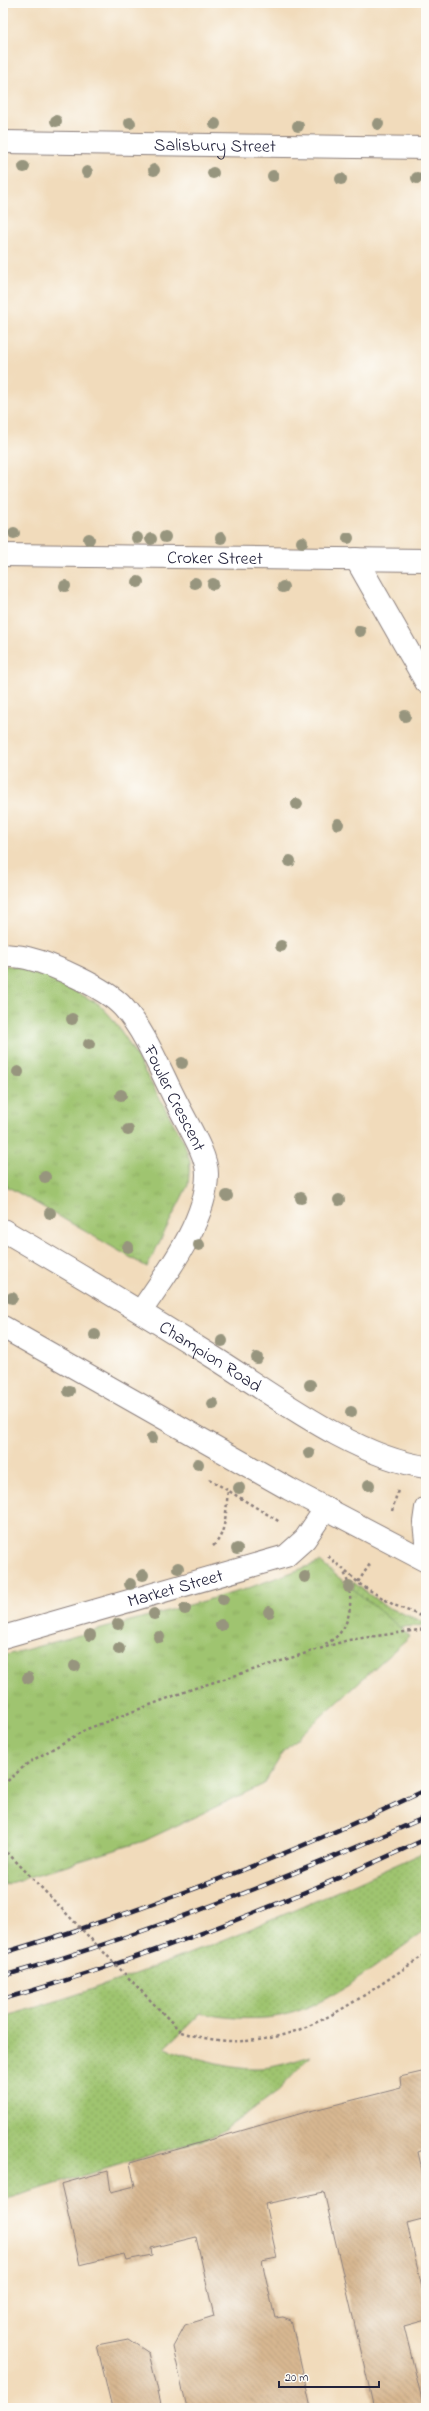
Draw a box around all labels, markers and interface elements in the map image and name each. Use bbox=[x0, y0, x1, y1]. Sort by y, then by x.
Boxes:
street label: Salisbury Street bbox=[154, 133, 276, 161]
street label: Croker Street bbox=[167, 546, 263, 573]
street label: Fowler Crescent bbox=[135, 1040, 211, 1156]
street label: Champion Road bbox=[153, 1315, 266, 1400]
street label: Market Street bbox=[125, 1564, 226, 1616]
scale bar bbox=[279, 2363, 379, 2389]
text: 20 m bbox=[285, 2369, 308, 2387]

